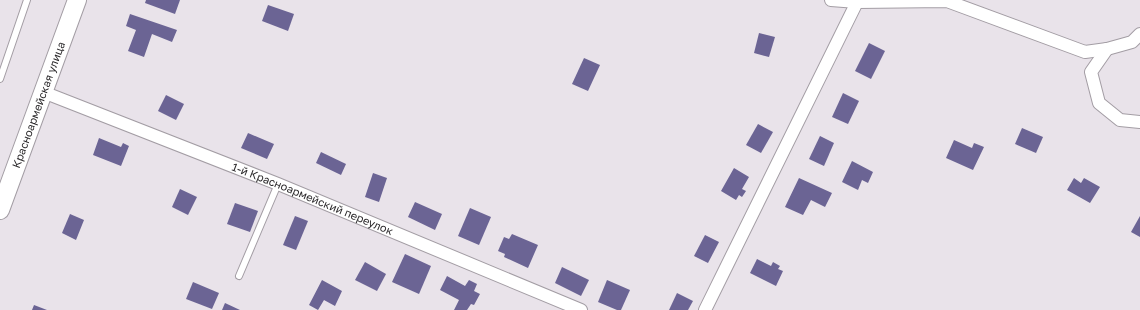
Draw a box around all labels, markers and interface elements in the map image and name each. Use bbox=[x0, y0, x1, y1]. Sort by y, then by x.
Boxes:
street label: Красноармейская улица bbox=[9, 40, 67, 170]
street label: 1-й Красноармейский переулок bbox=[230, 160, 396, 237]

